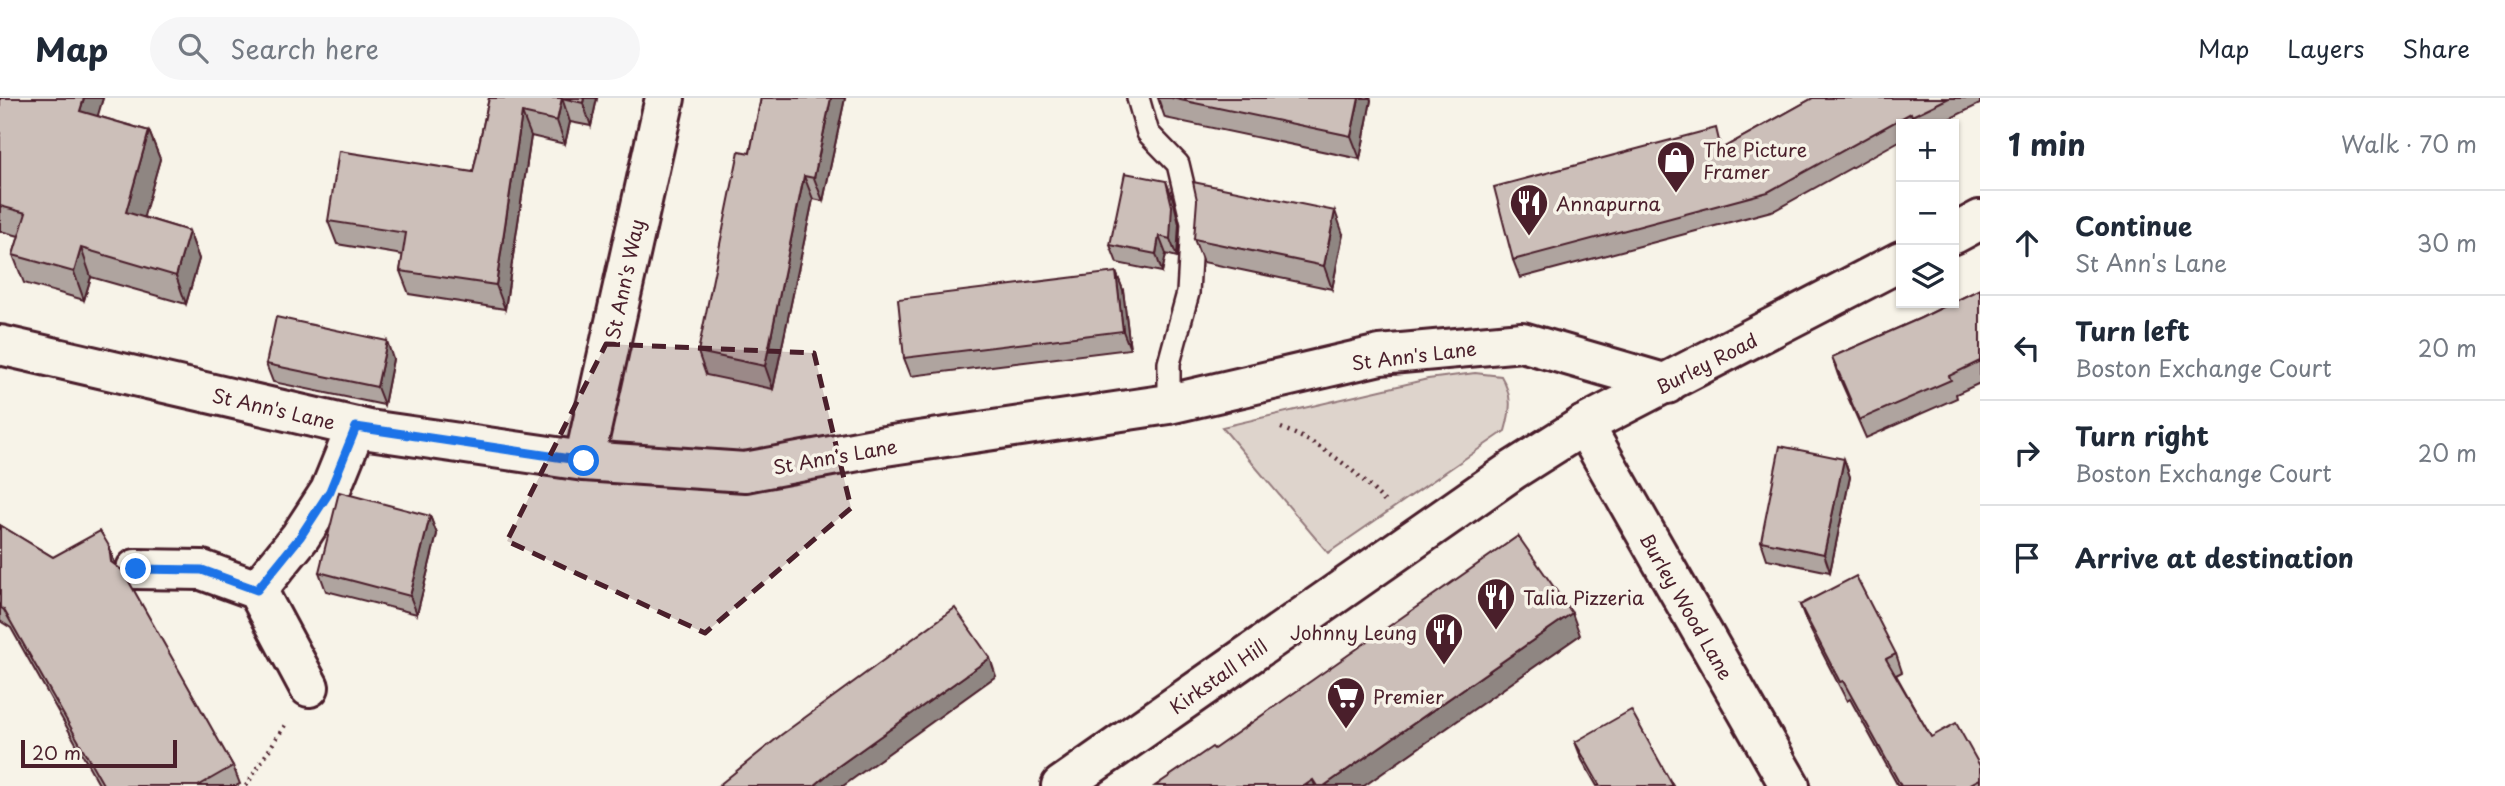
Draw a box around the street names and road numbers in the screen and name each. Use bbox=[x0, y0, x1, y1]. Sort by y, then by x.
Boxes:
street label: St Ann's Way bbox=[598, 216, 650, 342]
street label: Burley Road bbox=[1650, 325, 1762, 401]
street label: St Ann's Lane bbox=[1350, 333, 1478, 377]
street label: St Ann's Lane bbox=[210, 380, 338, 436]
street label: St Ann's Lane bbox=[771, 431, 899, 481]
street label: Burley Wood Lane bbox=[1634, 527, 1740, 685]
street label: Kirkstall Hill bbox=[1163, 632, 1273, 720]

